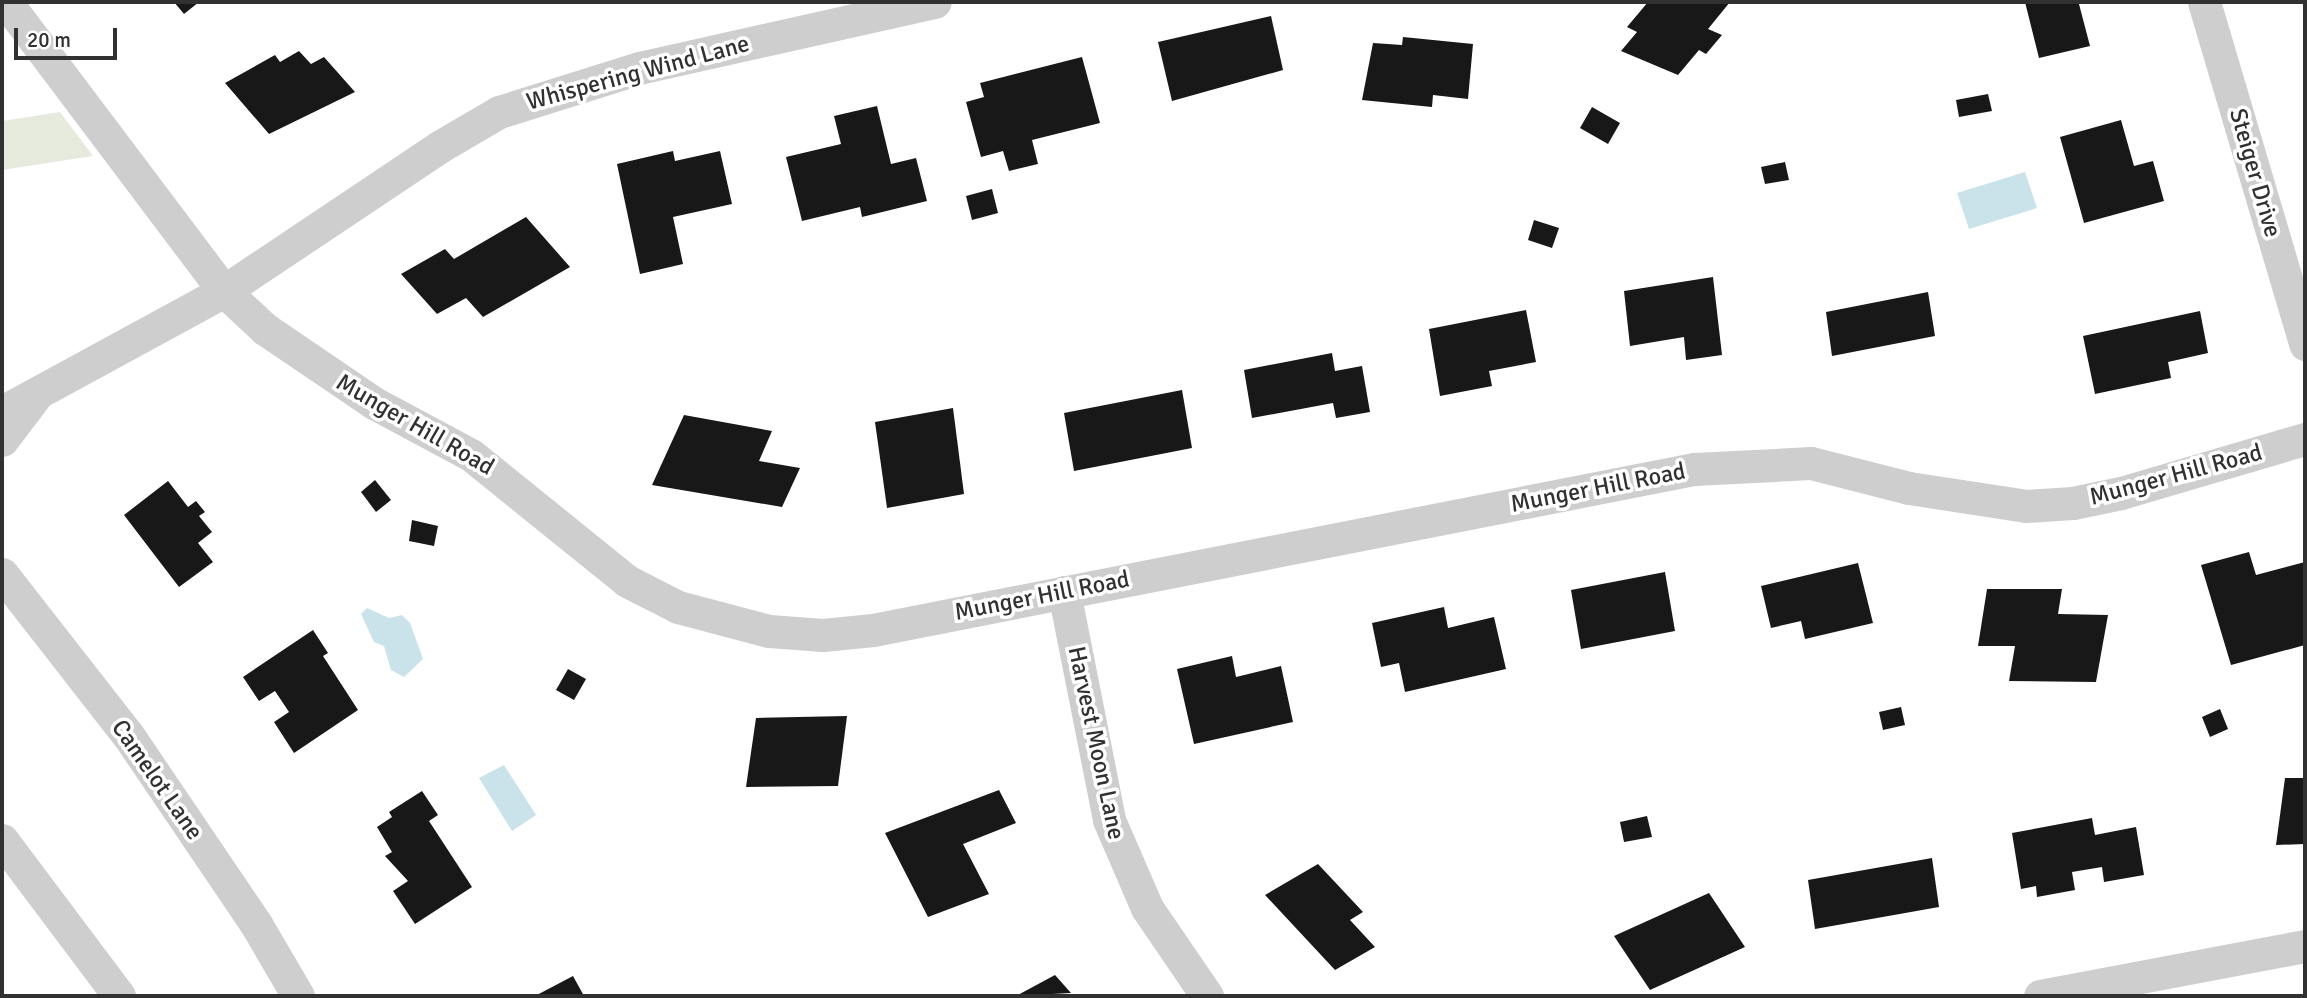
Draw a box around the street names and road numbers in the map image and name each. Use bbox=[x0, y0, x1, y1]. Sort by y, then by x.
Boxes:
street label: Whispering Wind Lane bbox=[523, 29, 753, 117]
street label: Steiger Drive bbox=[2223, 105, 2287, 241]
street label: Munger Hill Road bbox=[331, 368, 499, 482]
street label: Munger Hill Road bbox=[2087, 438, 2265, 512]
street label: Munger Hill Road bbox=[1508, 457, 1688, 519]
street label: Munger Hill Road bbox=[952, 565, 1132, 627]
street label: Harvest Moon Lane bbox=[1061, 644, 1131, 842]
street label: Camelot Lane bbox=[105, 714, 209, 846]

